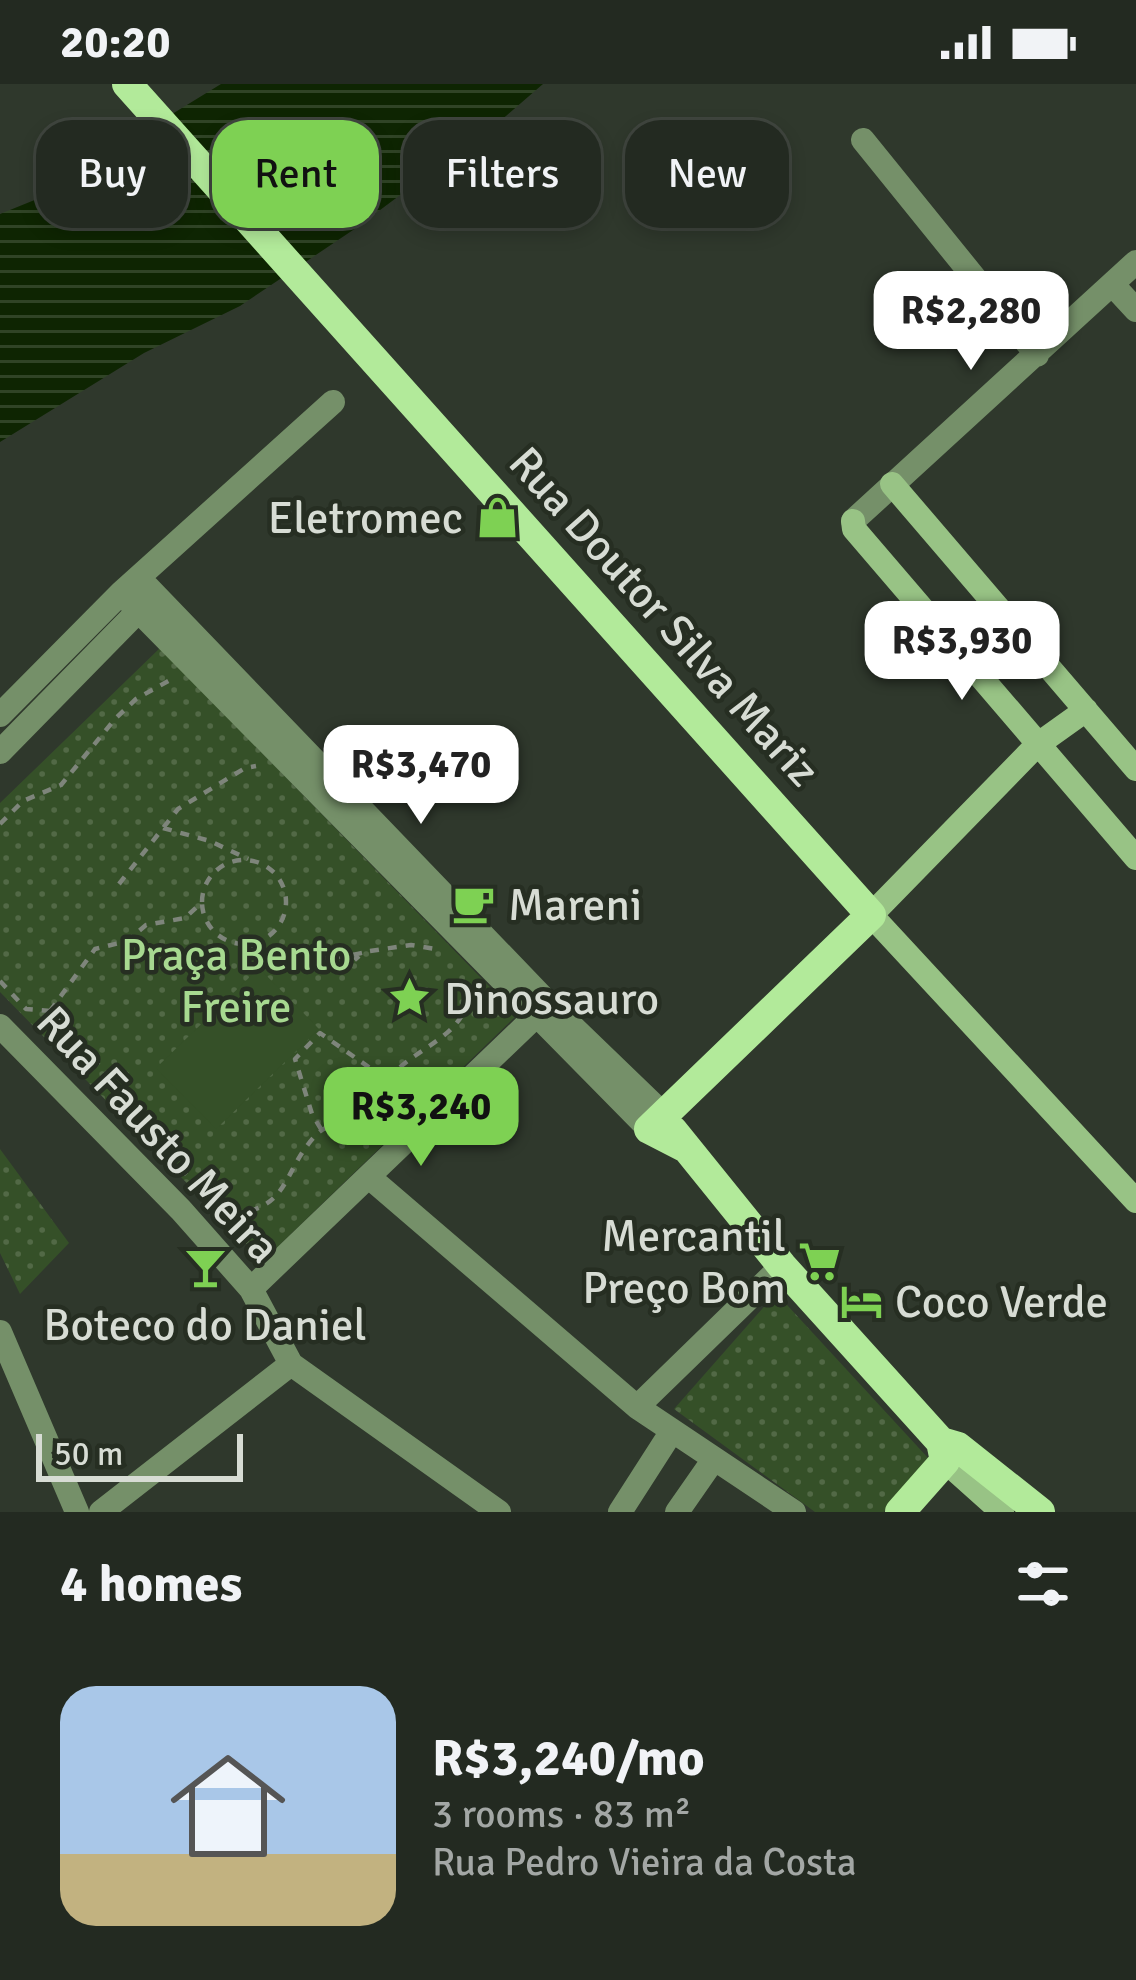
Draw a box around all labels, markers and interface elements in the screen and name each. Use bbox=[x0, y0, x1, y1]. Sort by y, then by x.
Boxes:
text: 20:20 bbox=[60, 15, 170, 70]
chip: Buy bbox=[36, 120, 188, 228]
chip: Rent bbox=[212, 120, 379, 228]
chip: Filters bbox=[403, 120, 601, 228]
chip: New bbox=[625, 120, 789, 228]
pin: R$2,280 bbox=[860, 271, 1082, 373]
text: R$2,280 bbox=[901, 286, 1041, 334]
street label: Rua Doutor Silva Mariz bbox=[497, 436, 831, 798]
place label: Eletromec bbox=[268, 491, 463, 546]
shop icon: Eletromec bbox=[474, 494, 520, 540]
pin: R$3,930 bbox=[851, 601, 1073, 703]
text: R$3,930 bbox=[892, 616, 1032, 664]
pin: R$3,470 bbox=[310, 725, 532, 827]
text: R$3,470 bbox=[351, 740, 491, 788]
place label: Mareni bbox=[508, 878, 642, 933]
cafe icon: Mareni bbox=[451, 881, 497, 927]
park label: Praça Bento Freire bbox=[121, 928, 351, 1035]
place label: Dinossauro bbox=[444, 972, 659, 1027]
place icon: Dinossauro bbox=[387, 975, 433, 1021]
street label: Rua Fausto Meira bbox=[25, 995, 291, 1275]
pin: R$3,240 bbox=[310, 1067, 532, 1169]
text: R$3,240 bbox=[351, 1082, 491, 1130]
place label: Mercantil Preço Bom bbox=[582, 1209, 786, 1316]
supermarket icon: Mercantil Preço Bom bbox=[797, 1238, 843, 1284]
bar icon: Boteco do Daniel bbox=[182, 1245, 228, 1291]
place label: Coco Verde bbox=[895, 1275, 1108, 1330]
hotel icon: Coco Verde bbox=[838, 1278, 884, 1324]
place label: Boteco do Daniel bbox=[43, 1298, 367, 1353]
scale bar bbox=[36, 1428, 243, 1481]
text: 50 m bbox=[54, 1434, 123, 1475]
icon: filters bbox=[1010, 1551, 1076, 1617]
text: 4 homes bbox=[60, 1553, 242, 1616]
text: R$3,240/mo bbox=[432, 1727, 705, 1790]
icon: home bbox=[156, 1734, 300, 1878]
text: 3 rooms · 83 m² bbox=[432, 1790, 691, 1838]
text: Rua Pedro Vieira da Costa bbox=[432, 1838, 857, 1886]

